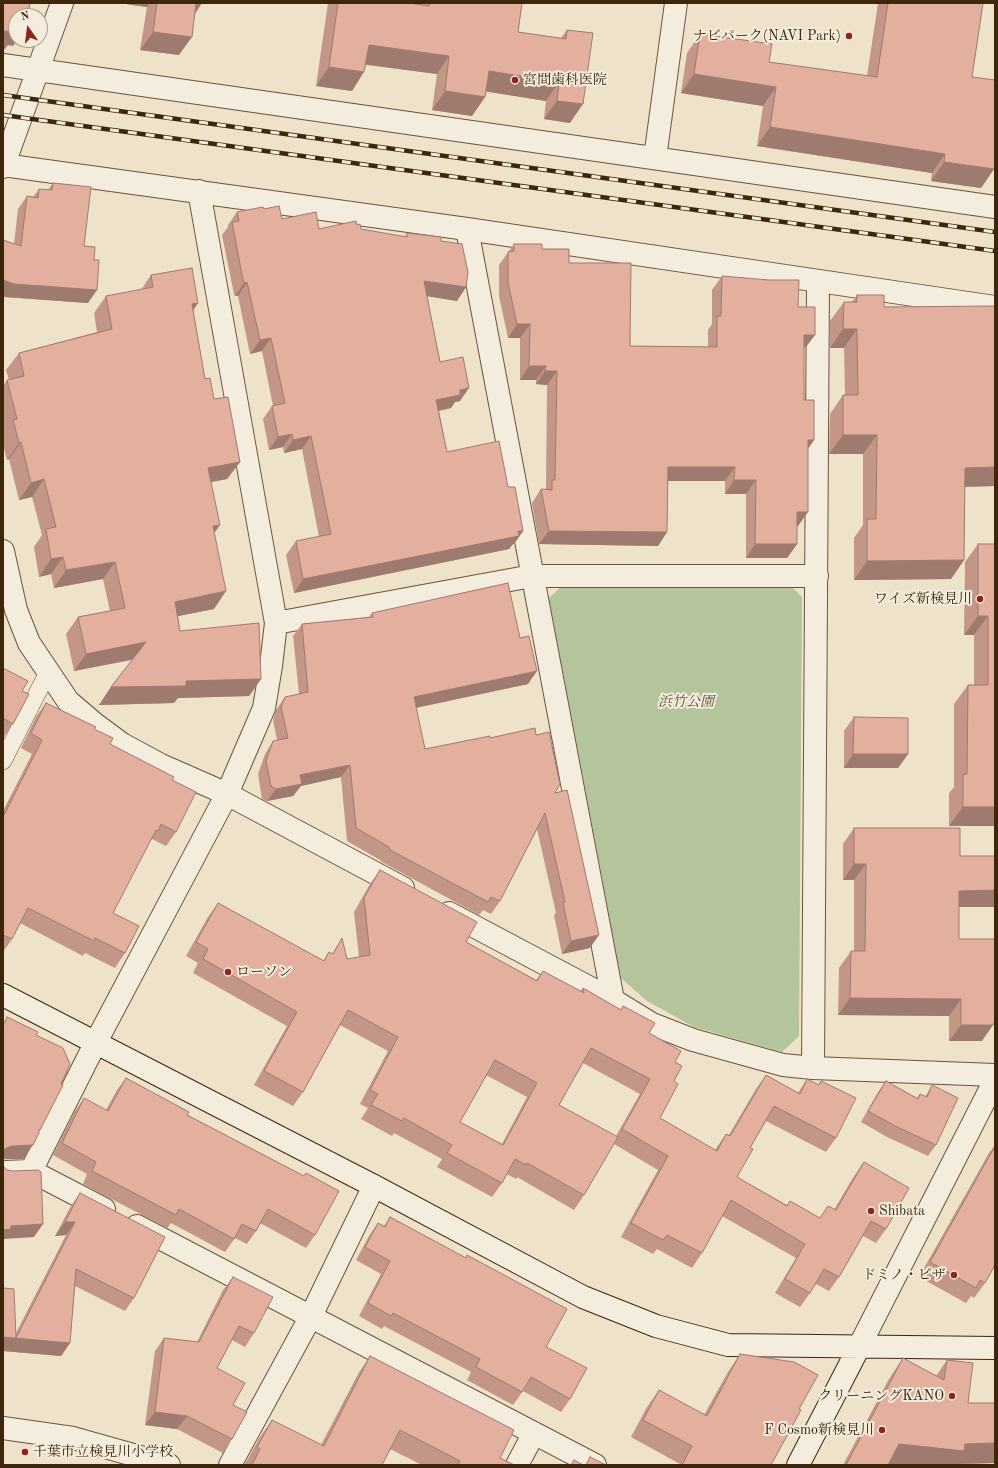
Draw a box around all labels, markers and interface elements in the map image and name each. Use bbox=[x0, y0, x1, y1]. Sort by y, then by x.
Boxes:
north arrow bbox=[8, 8, 48, 48]
text: N bbox=[20, 10, 31, 23]
place label: ナビパーク(NAVI Park) bbox=[693, 28, 841, 44]
marker: ナビパーク(NAVI Park) bbox=[844, 31, 854, 41]
place label: 宮間歯科医院 bbox=[523, 72, 607, 88]
marker: 宮間歯科医院 bbox=[510, 75, 520, 85]
place label: ワイズ新検見川 bbox=[874, 591, 972, 607]
marker: ワイズ新検見川 bbox=[975, 594, 985, 604]
park label: 浜竹公園 bbox=[658, 694, 714, 710]
place label: ローソン bbox=[236, 964, 292, 980]
marker: ローソン bbox=[223, 967, 233, 977]
place label: Shibata bbox=[879, 1203, 925, 1219]
marker: Shibata bbox=[866, 1206, 876, 1216]
place label: ドミノ・ピザ bbox=[862, 1267, 946, 1283]
marker: ドミノ・ピザ bbox=[949, 1270, 959, 1280]
place label: クリーニングKANO bbox=[818, 1388, 944, 1404]
marker: クリーニングKANO bbox=[947, 1391, 957, 1401]
place label: F Cosmo新検見川 bbox=[764, 1422, 874, 1438]
marker: F Cosmo新検見川 bbox=[877, 1425, 887, 1435]
place label: 千葉市立検見川小学校 bbox=[33, 1444, 173, 1460]
marker: 千葉市立検見川小学校 bbox=[20, 1447, 30, 1457]

